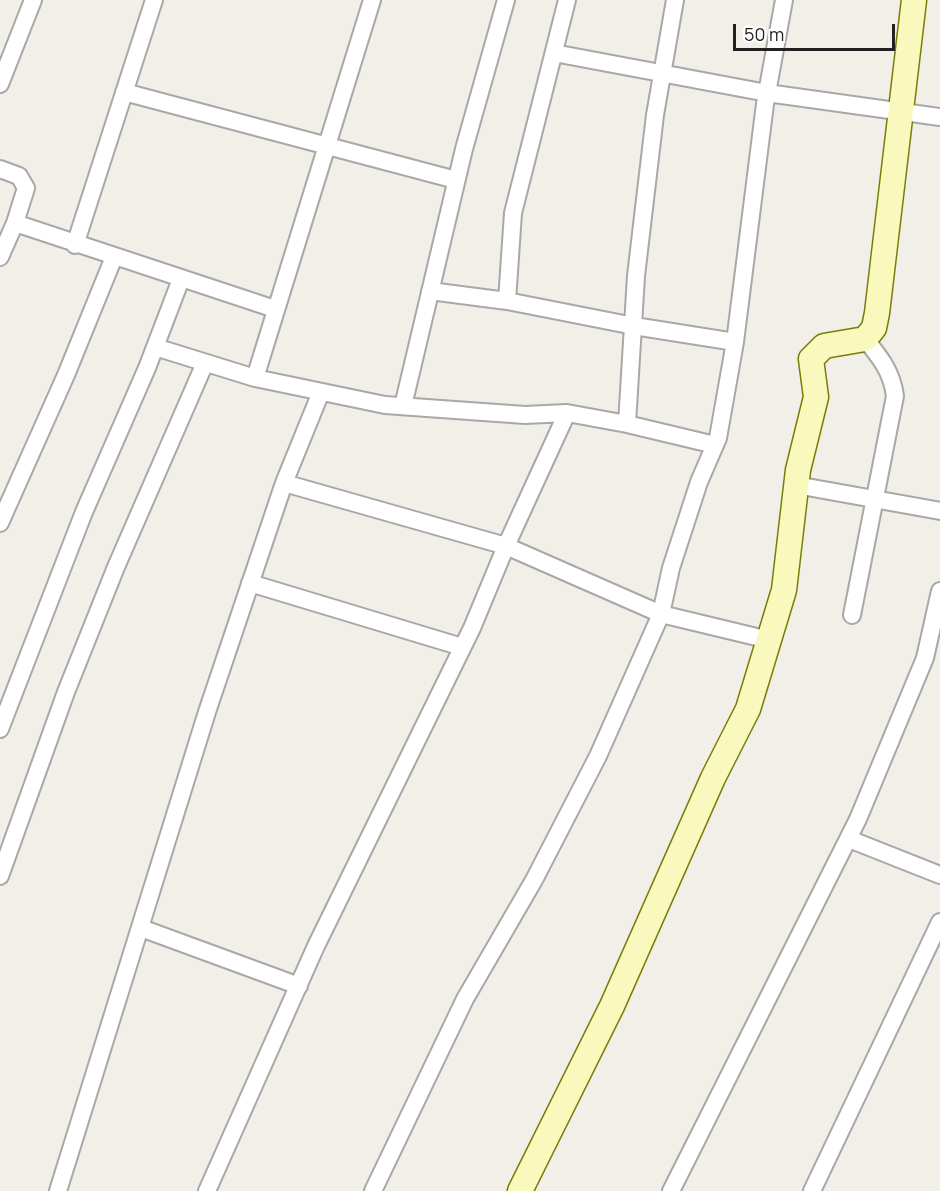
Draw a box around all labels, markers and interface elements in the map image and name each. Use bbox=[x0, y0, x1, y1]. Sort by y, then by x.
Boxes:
scale bar bbox=[736, 12, 898, 50]
text: 50 m bbox=[744, 22, 784, 46]

